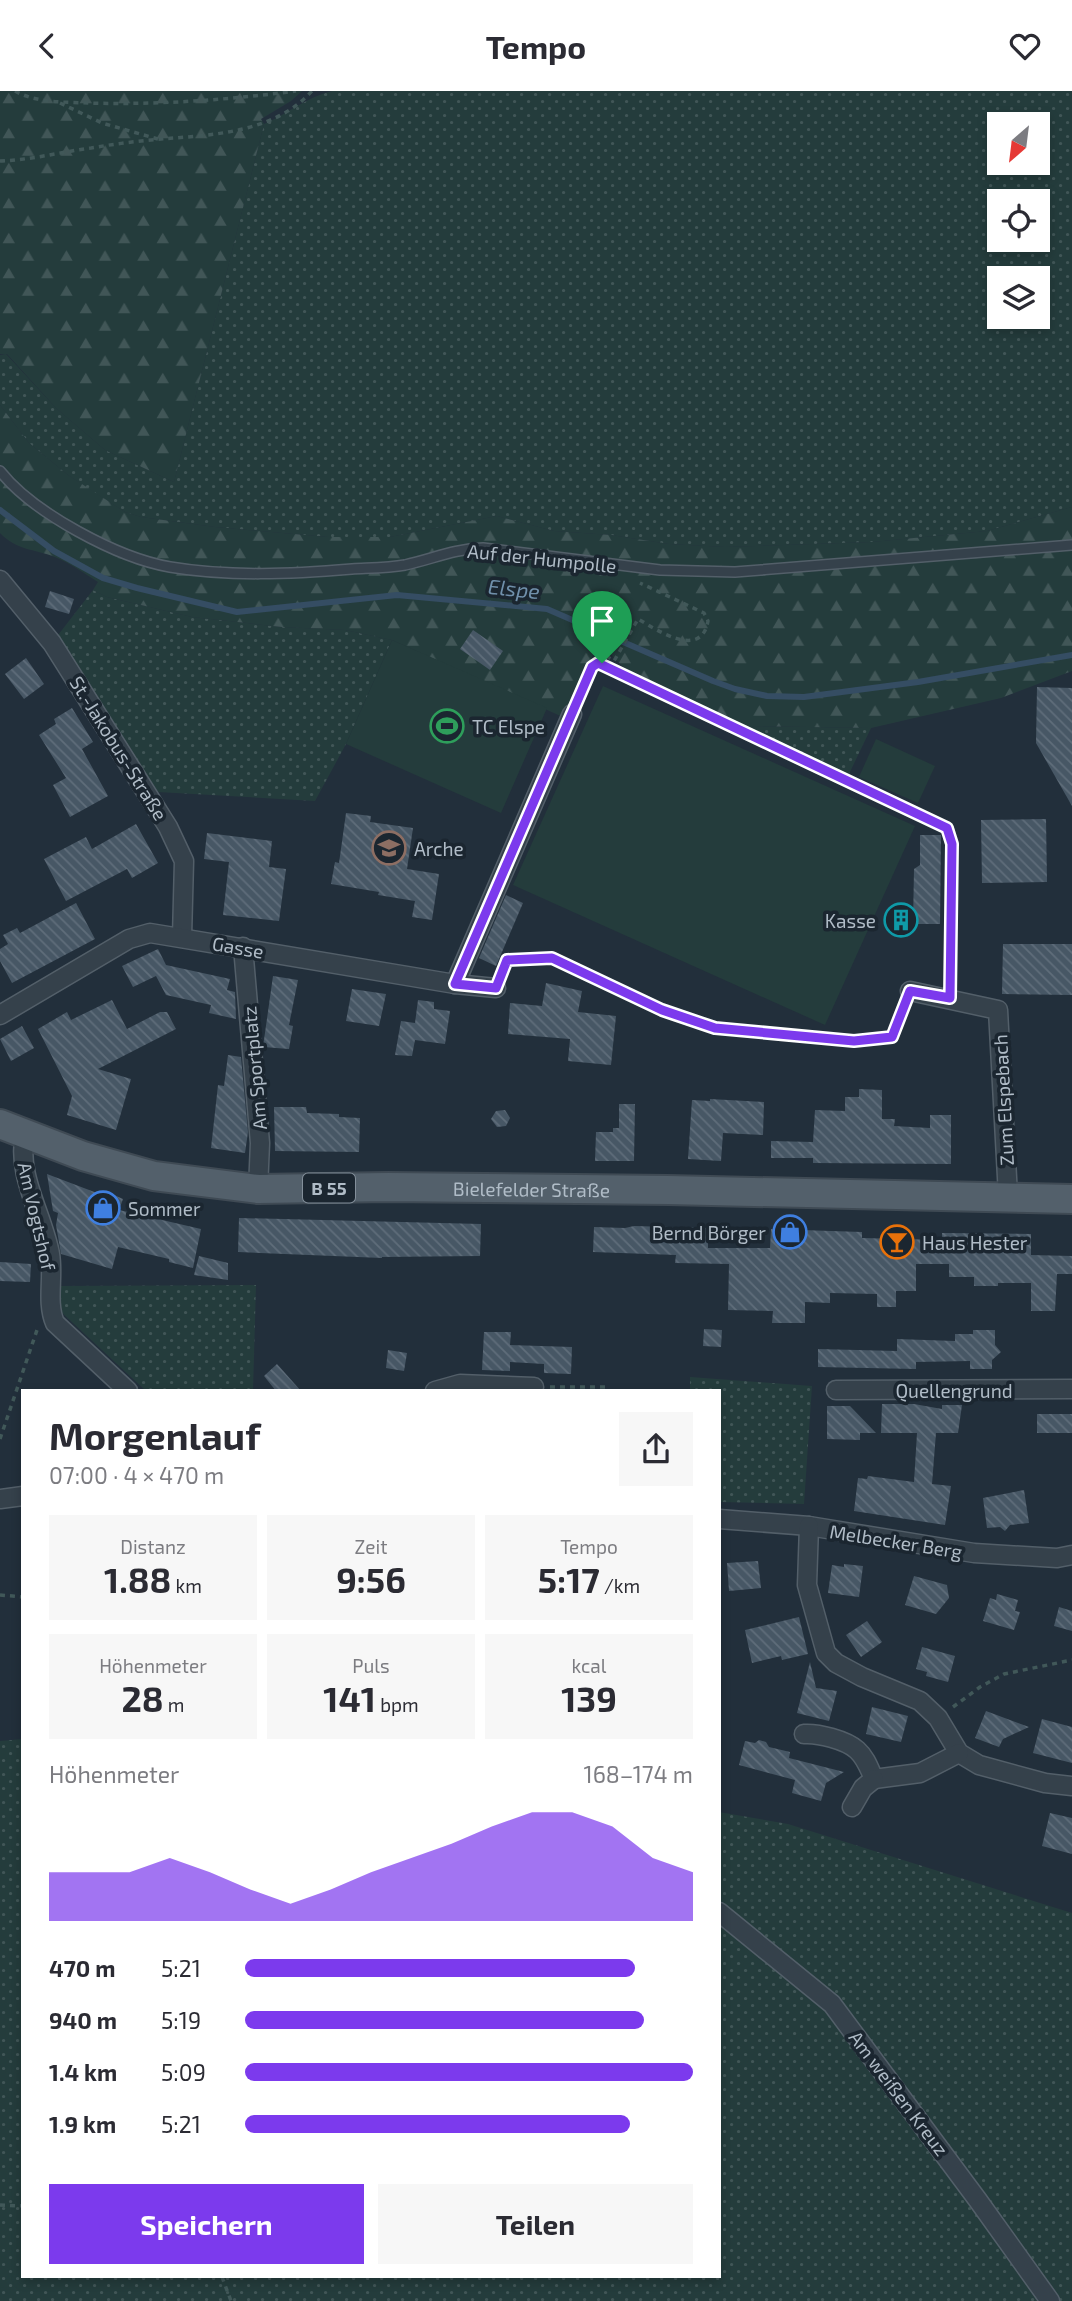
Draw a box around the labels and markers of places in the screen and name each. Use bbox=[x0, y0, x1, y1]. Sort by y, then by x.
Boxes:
pin bbox=[572, 591, 632, 663]
sports icon: TC Elspe bbox=[428, 707, 466, 745]
place label: TC Elspe bbox=[472, 715, 545, 738]
school or university icon: Arche bbox=[370, 829, 408, 867]
place label: Arche bbox=[414, 837, 464, 860]
building icon: Kasse bbox=[882, 901, 920, 939]
place label: Kasse bbox=[825, 909, 876, 932]
shop icon: Sommer bbox=[84, 1189, 122, 1227]
place label: Sommer bbox=[128, 1197, 201, 1220]
shop icon: Bernd Börger bbox=[771, 1213, 809, 1251]
place label: Bernd Börger bbox=[652, 1221, 766, 1244]
bar icon: Haus Hester bbox=[878, 1223, 916, 1261]
place label: Haus Hester bbox=[922, 1231, 1028, 1254]

